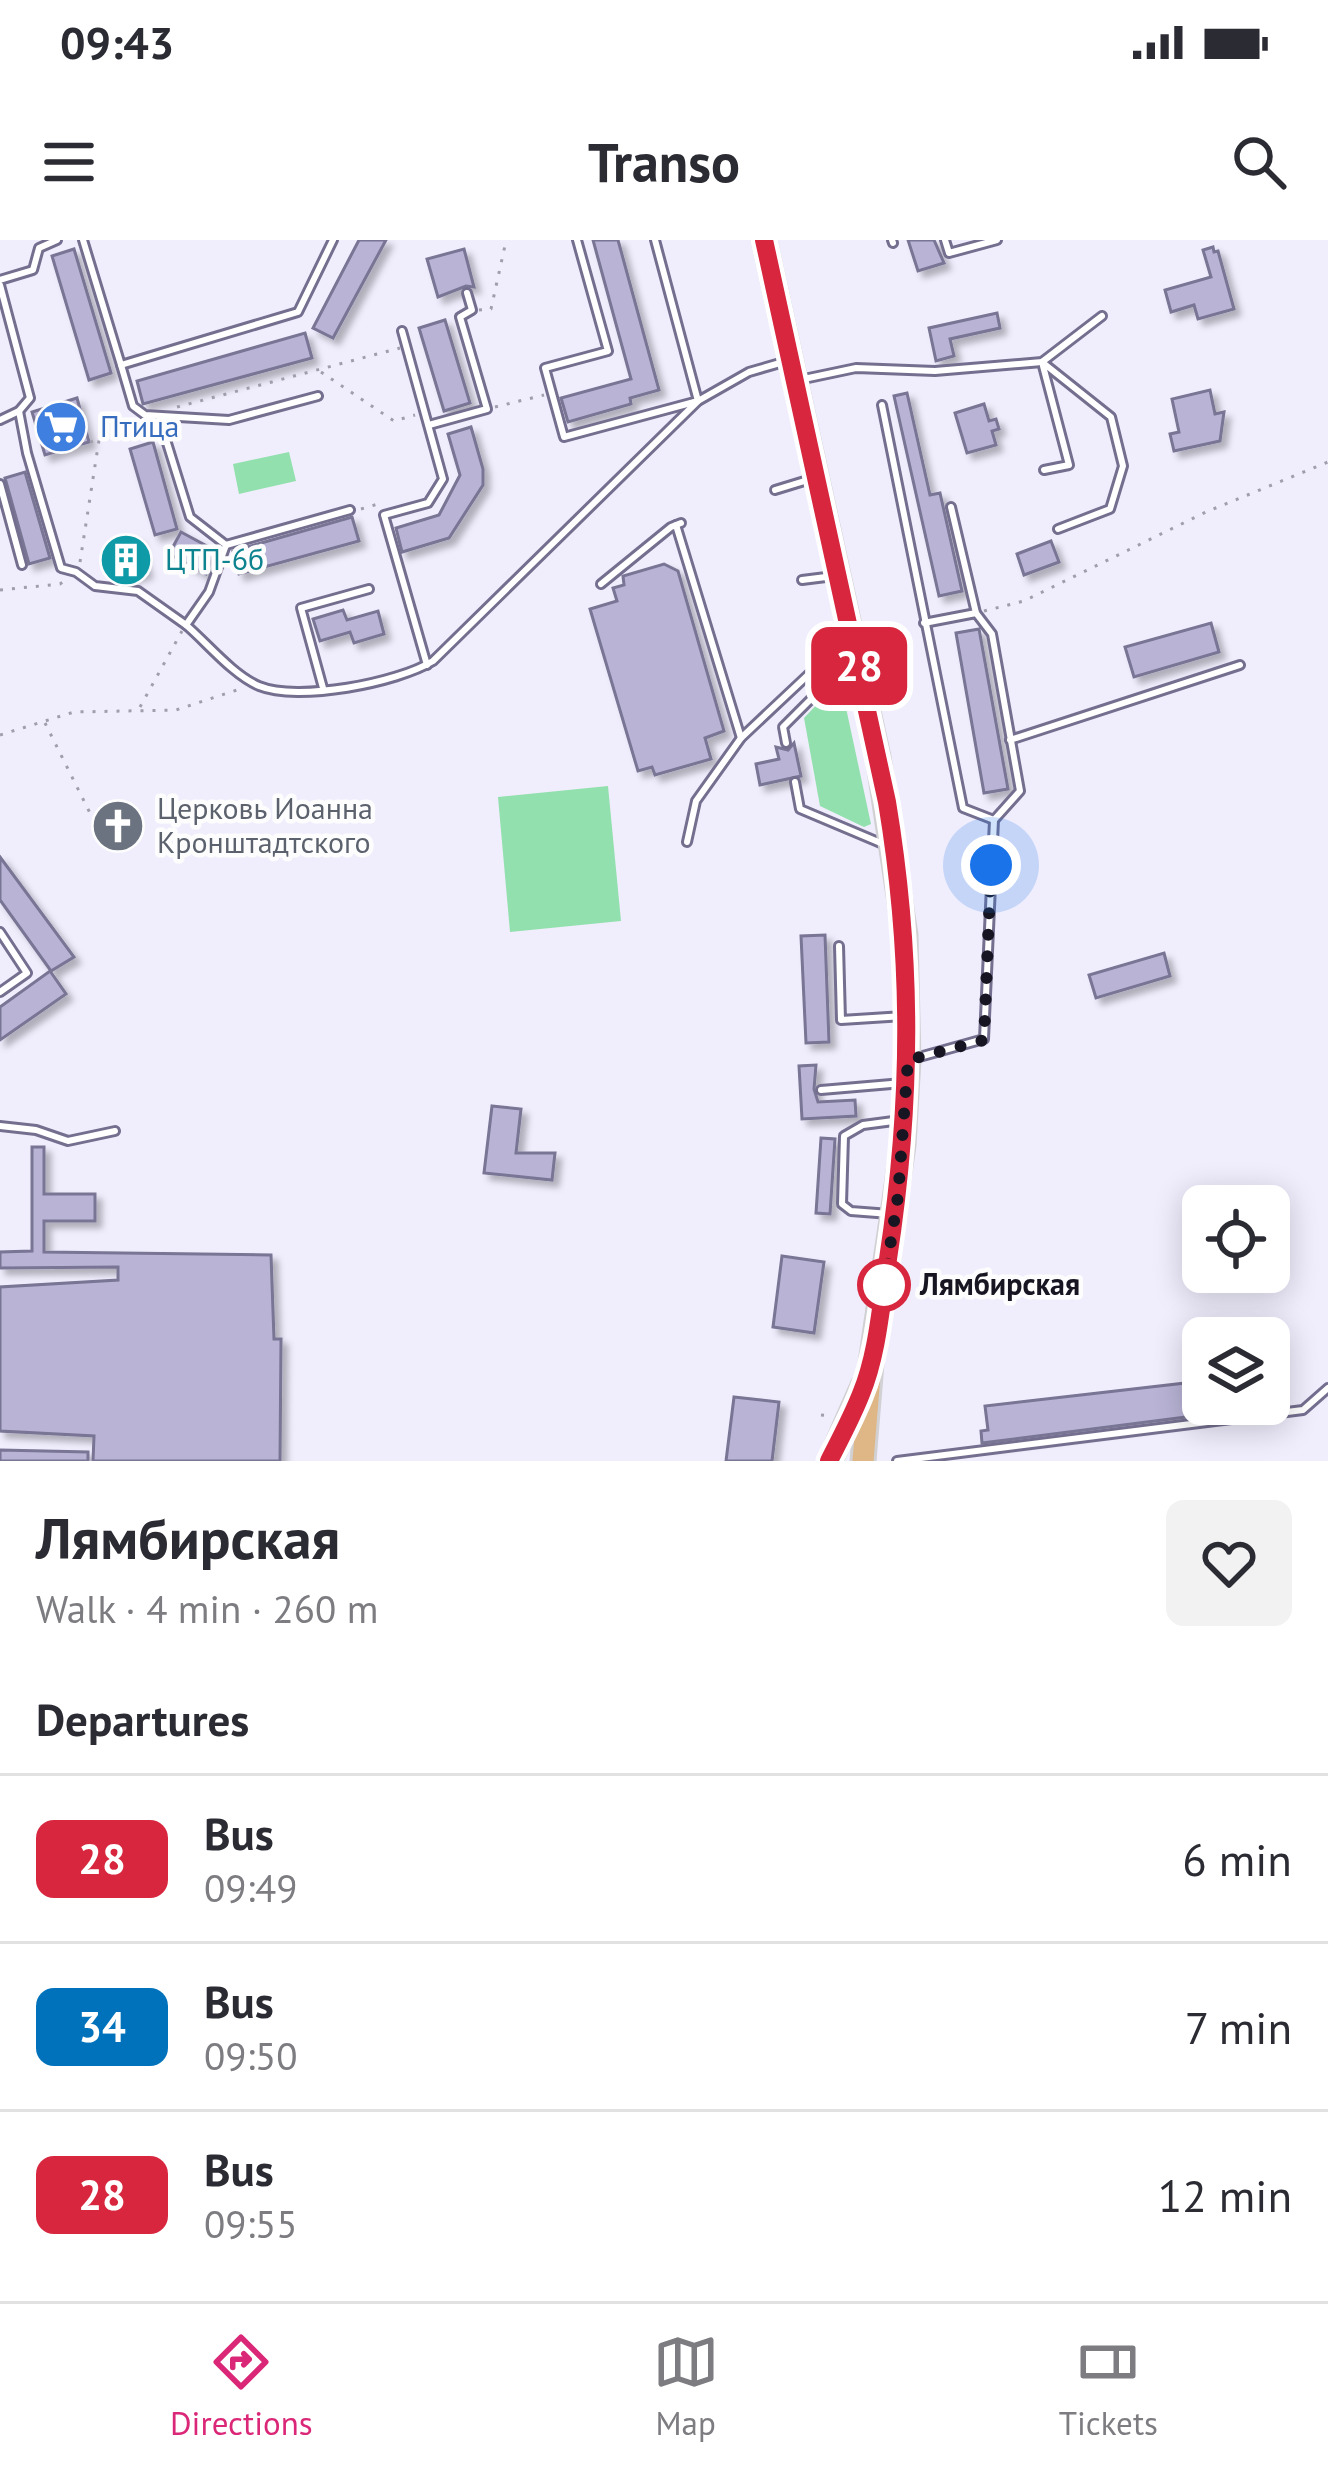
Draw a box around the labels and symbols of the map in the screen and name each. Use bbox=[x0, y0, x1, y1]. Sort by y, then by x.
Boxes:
supermarket icon: Птица bbox=[33, 399, 89, 455]
place label: Птица bbox=[100, 406, 179, 445]
building icon: ЦТП-6б bbox=[98, 532, 154, 588]
place label: ЦТП-6б bbox=[165, 539, 264, 578]
line badge: 28 bbox=[805, 627, 913, 705]
place label: Церковь Иоанна Кронштадтского bbox=[157, 788, 373, 861]
church icon: Церковь Иоанна Кронштадтского bbox=[90, 798, 146, 854]
your location bbox=[961, 835, 1021, 895]
marker: Лямбирская bbox=[859, 1260, 909, 1310]
place label: Лямбирская bbox=[919, 1264, 1080, 1303]

